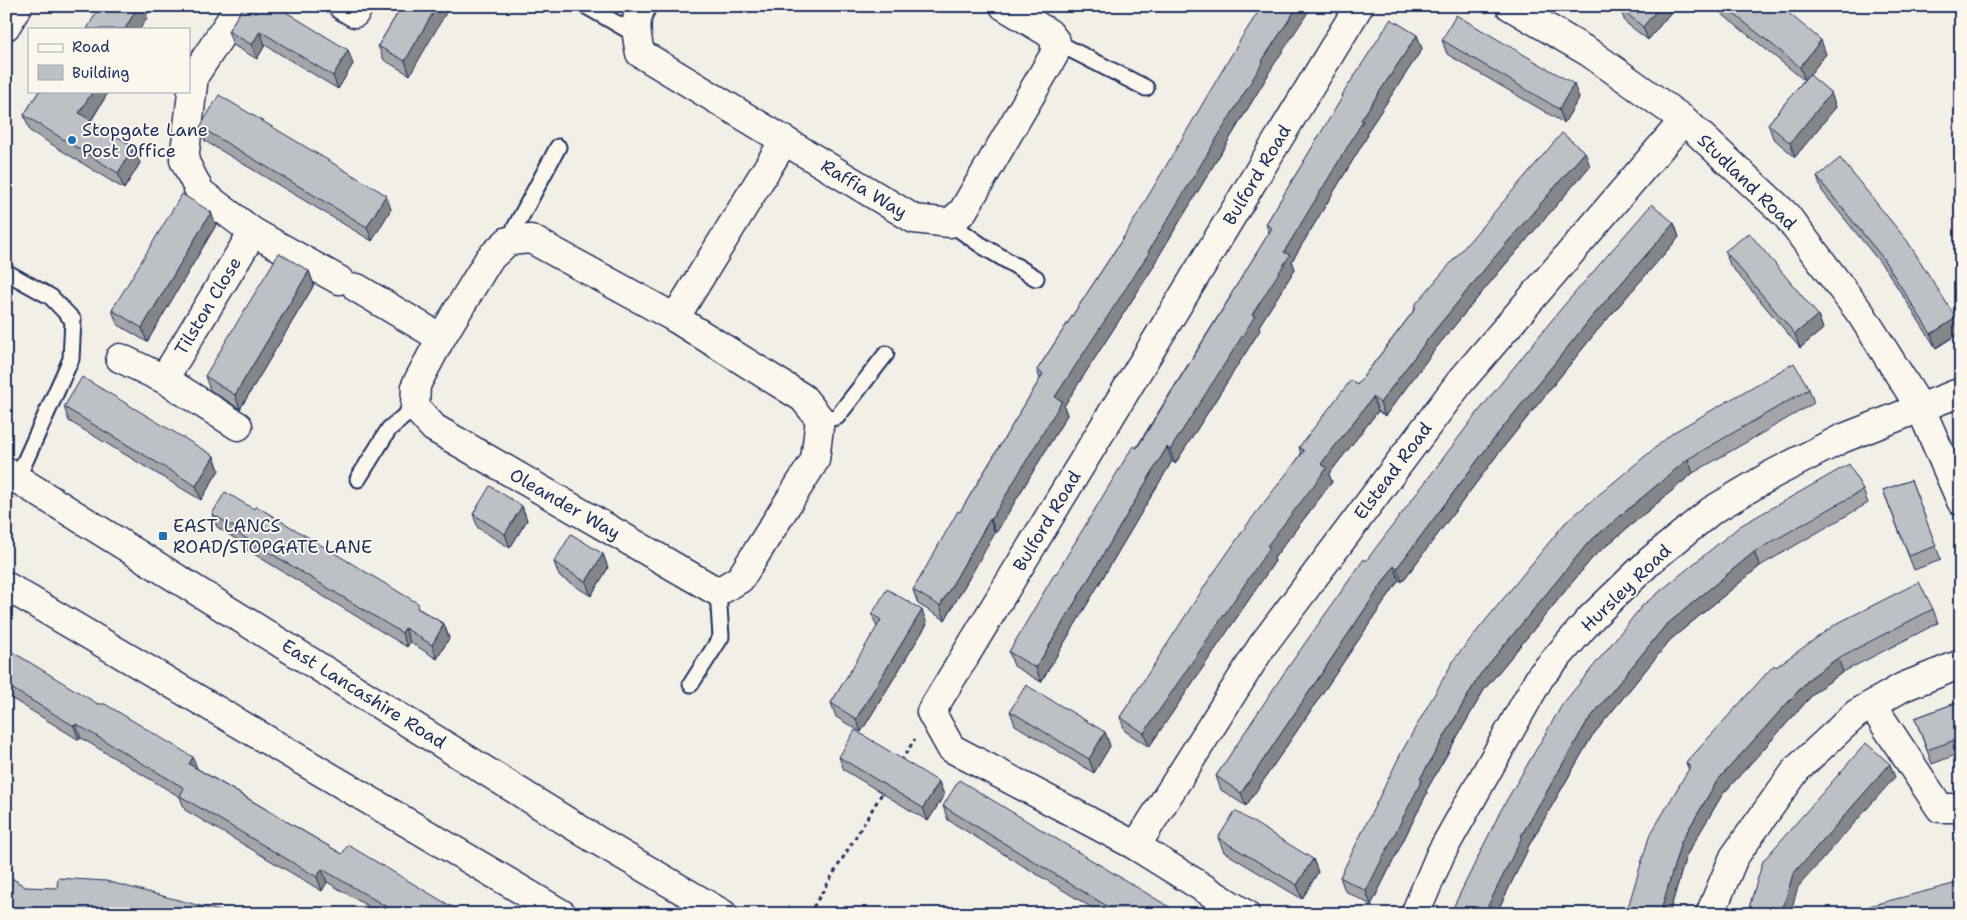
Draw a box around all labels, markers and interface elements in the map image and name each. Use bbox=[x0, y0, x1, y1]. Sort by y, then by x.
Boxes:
legend bbox=[28, 28, 190, 92]
text: Road bbox=[72, 37, 110, 57]
text: Building bbox=[72, 63, 129, 83]
place label: Stopgate Lane Post Office bbox=[82, 118, 208, 163]
street label: Bulford Road bbox=[1217, 120, 1297, 230]
street label: Studland Road bbox=[1692, 128, 1802, 236]
marker: Stopgate Lane Post Office bbox=[66, 134, 78, 146]
street label: Raffia Way bbox=[816, 154, 912, 224]
street label: Tilston Close bbox=[169, 252, 247, 360]
street label: Elstead Road bbox=[1348, 417, 1438, 525]
street label: Oleander Way bbox=[505, 463, 625, 545]
street label: Bulford Road bbox=[1007, 466, 1087, 576]
place label: EAST LANCS ROAD/STOPGATE LANE bbox=[173, 514, 372, 559]
marker: EAST LANCS ROAD/STOPGATE LANE bbox=[157, 530, 169, 542]
street label: Hursley Road bbox=[1576, 539, 1676, 637]
street label: East Lancashire Road bbox=[277, 634, 451, 754]

